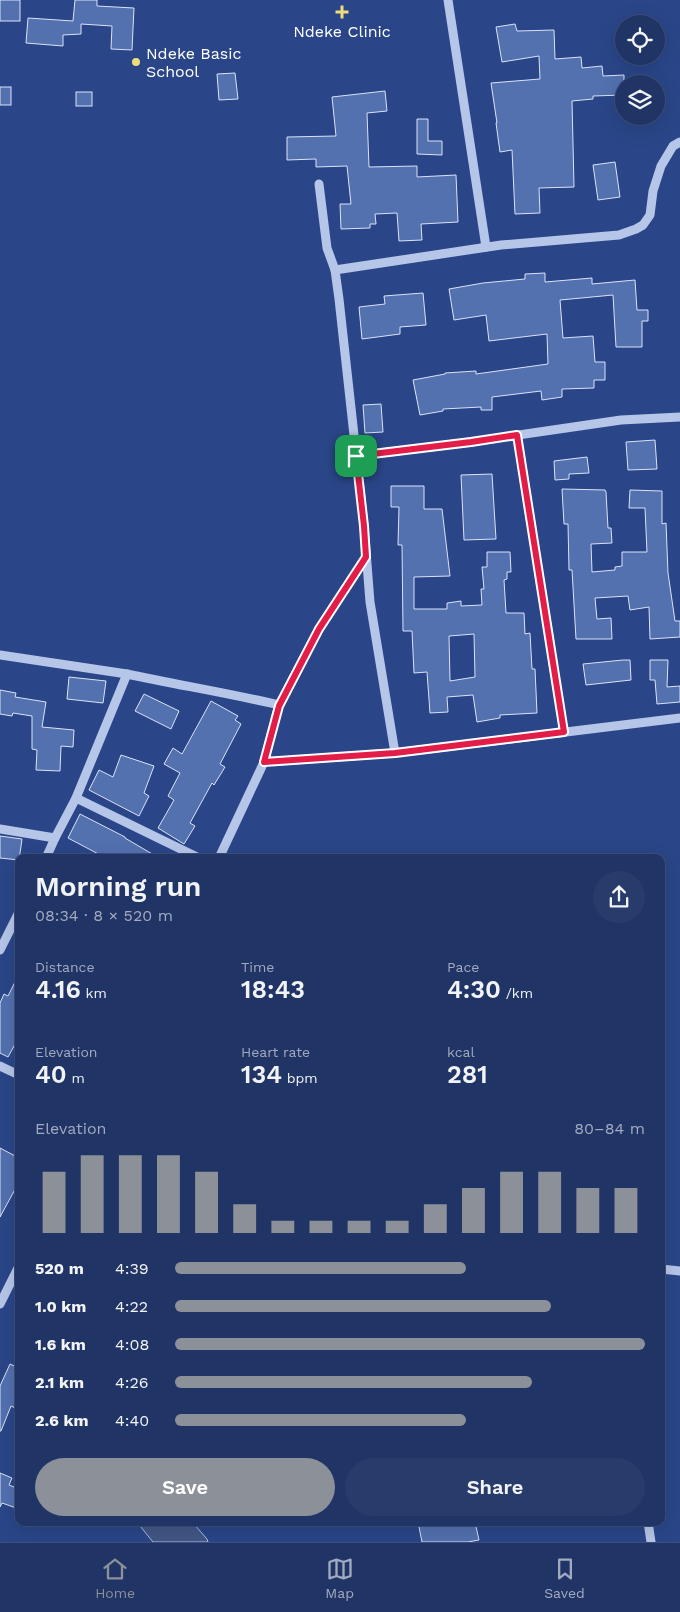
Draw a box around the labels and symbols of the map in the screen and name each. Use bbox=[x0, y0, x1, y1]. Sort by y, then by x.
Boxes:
marker: Ndeke Clinic bbox=[335, 5, 349, 19]
place label: Ndeke Clinic bbox=[293, 22, 391, 41]
place label: Ndeke Basic School bbox=[146, 44, 242, 81]
marker: Ndeke Basic School bbox=[130, 56, 142, 68]
pin bbox=[335, 435, 377, 477]

